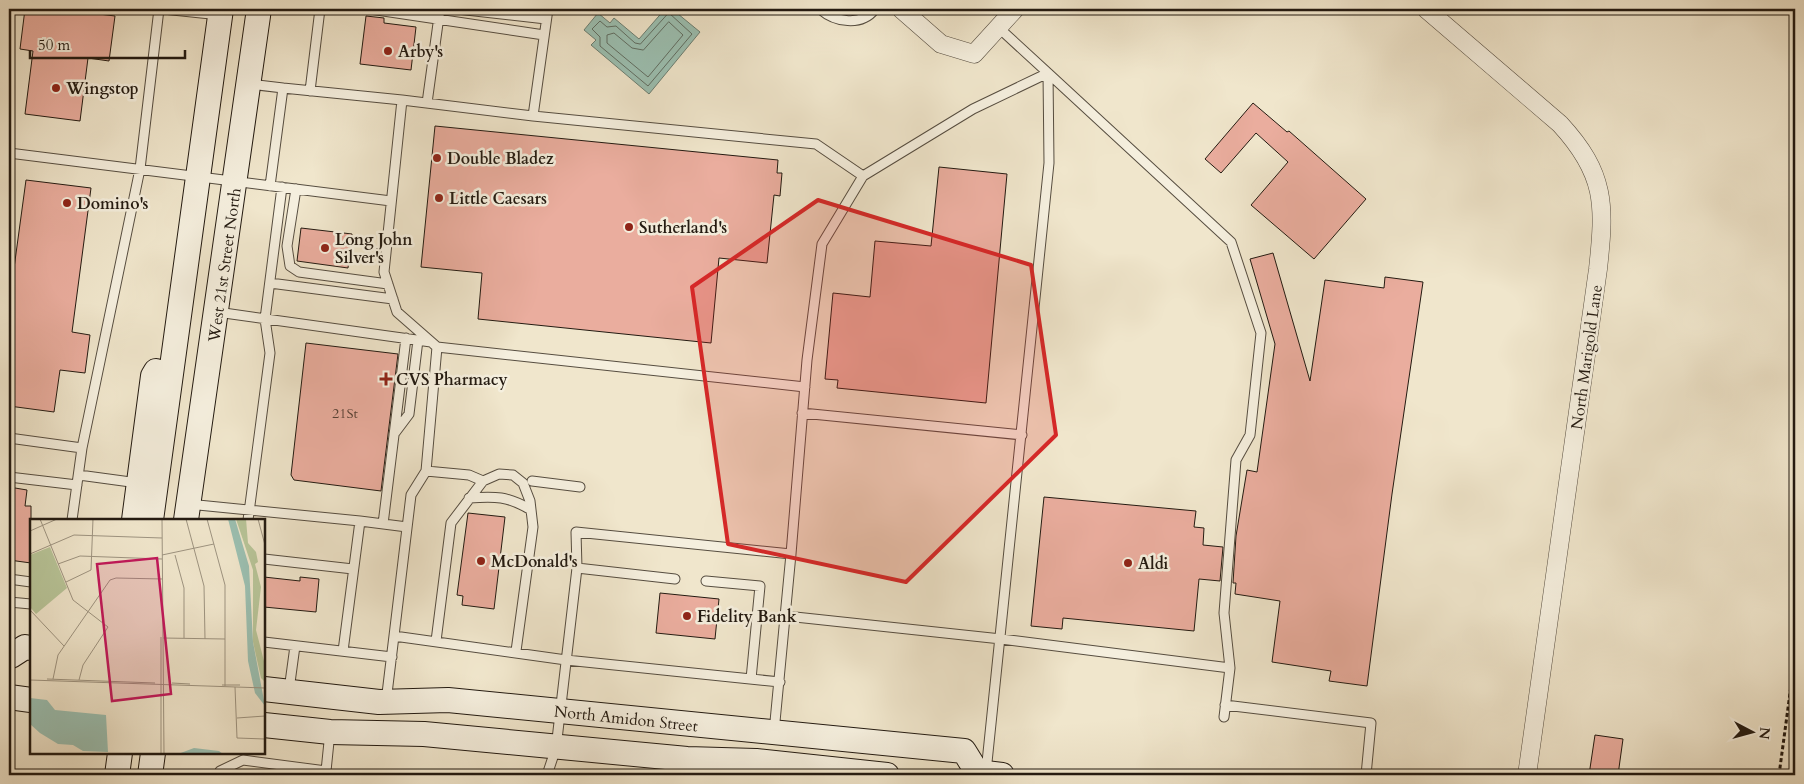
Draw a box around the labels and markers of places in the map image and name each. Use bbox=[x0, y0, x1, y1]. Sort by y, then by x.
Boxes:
place label: Arby's bbox=[398, 41, 443, 63]
marker: Arby's bbox=[382, 45, 394, 57]
place label: Wingstop bbox=[65, 78, 139, 100]
marker: Wingstop bbox=[50, 82, 62, 94]
place label: Double Bladez bbox=[447, 148, 554, 170]
marker: Double Bladez bbox=[431, 152, 443, 164]
place label: Little Caesars bbox=[449, 188, 547, 210]
marker: Little Caesars bbox=[433, 192, 445, 204]
place label: Domino's bbox=[77, 193, 149, 215]
marker: Domino's bbox=[61, 197, 73, 209]
place label: Sutherland's bbox=[639, 217, 727, 239]
marker: Sutherland's bbox=[623, 221, 635, 233]
place label: Long John Silver's bbox=[335, 229, 413, 269]
marker: Long John Silver's bbox=[319, 242, 331, 254]
place label: CVS Pharmacy bbox=[396, 369, 508, 391]
marker: CVS Pharmacy bbox=[380, 373, 392, 385]
place label: McDonald's bbox=[491, 551, 578, 573]
place label: Aldi bbox=[1138, 553, 1168, 575]
marker: McDonald's bbox=[475, 555, 487, 567]
marker: Aldi bbox=[1122, 557, 1134, 569]
place label: Fidelity Bank bbox=[697, 606, 797, 628]
marker: Fidelity Bank bbox=[681, 610, 693, 622]

